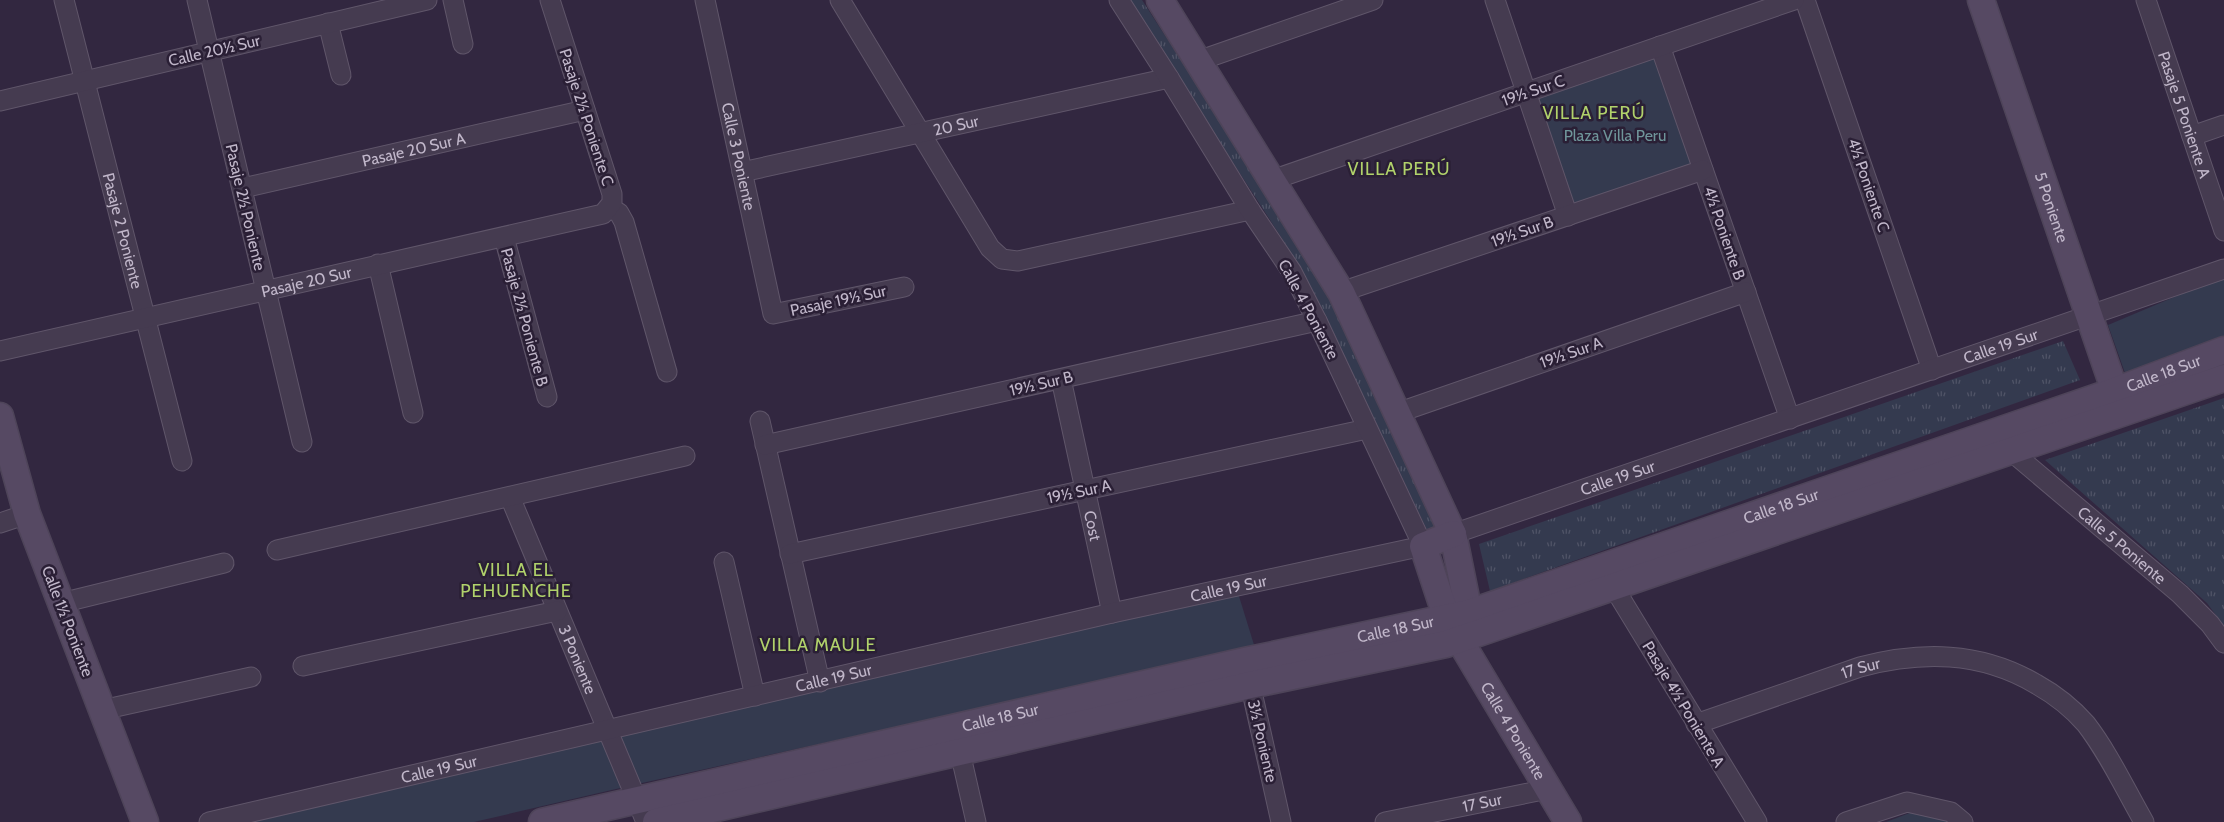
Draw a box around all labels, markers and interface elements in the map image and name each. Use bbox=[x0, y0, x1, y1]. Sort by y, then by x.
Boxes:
street label: Calle 20½ Sur bbox=[166, 31, 263, 70]
street label: Pasaje 2½ Poniente C bbox=[555, 46, 618, 188]
street label: Pasaje 5 Poniente A bbox=[2154, 49, 2214, 181]
street label: 19½ Sur C bbox=[1499, 71, 1567, 110]
street label: Calle 3 Poniente bbox=[717, 101, 759, 212]
district label: VILLA PERÚ bbox=[1543, 102, 1645, 124]
street label: 20 Sur bbox=[932, 111, 981, 140]
park label: Plaza Villa Peru bbox=[1564, 126, 1666, 145]
street label: Pasaje 20 Sur A bbox=[360, 129, 467, 171]
street label: 4½ Poniente C bbox=[1844, 136, 1893, 235]
street label: Pasaje 2½ Poniente bbox=[222, 142, 269, 272]
district label: VILLA PERÚ bbox=[1348, 158, 1450, 180]
street label: 5 Poniente bbox=[2031, 170, 2072, 245]
street label: Pasaje 2 Poniente bbox=[99, 171, 146, 291]
street label: 4½ Poniente B bbox=[1700, 184, 1750, 283]
street label: 19½ Sur B bbox=[1489, 212, 1556, 251]
street label: Pasaje 2½ Poniente B bbox=[497, 246, 552, 389]
street label: Calle 4 Poniente bbox=[1274, 256, 1343, 362]
street label: Pasaje 20 Sur bbox=[259, 262, 354, 301]
street label: Pasaje 19½ Sur bbox=[788, 281, 889, 320]
street label: Calle 19 Sur bbox=[1961, 324, 2041, 368]
street label: 19½ Sur A bbox=[1537, 333, 1605, 372]
street label: Calle 18 Sur bbox=[2124, 350, 2204, 396]
street label: 19½ Sur B bbox=[1007, 367, 1075, 400]
street label: Calle 19 Sur bbox=[1578, 456, 1658, 499]
street label: 19½ Sur A bbox=[1045, 475, 1113, 508]
street label: Calle 18 Sur bbox=[1741, 484, 1822, 528]
street label: Calle 5 Poniente bbox=[2074, 503, 2170, 588]
street label: Cost bbox=[1080, 509, 1105, 543]
district label: VILLA EL PEHUENCHE bbox=[460, 559, 572, 602]
street label: Calle 1½ Poniente bbox=[38, 563, 97, 679]
street label: Calle 19 Sur bbox=[1189, 571, 1269, 606]
street label: Calle 18 Sur bbox=[1355, 612, 1437, 647]
street label: 3 Poniente bbox=[555, 622, 600, 697]
district label: VILLA MAULE bbox=[759, 634, 877, 656]
street label: Pasaje 4½ Poniente A bbox=[1638, 638, 1729, 771]
street label: 17 Sur bbox=[1839, 653, 1883, 683]
street label: Calle 19 Sur bbox=[794, 660, 874, 696]
street label: Calle 4 Poniente bbox=[1477, 679, 1549, 783]
street label: 3½ Poniente bbox=[1244, 698, 1281, 784]
street label: Calle 18 Sur bbox=[960, 699, 1041, 736]
street label: Calle 19 Sur bbox=[399, 751, 480, 787]
street label: 17 Sur bbox=[1461, 789, 1504, 816]

